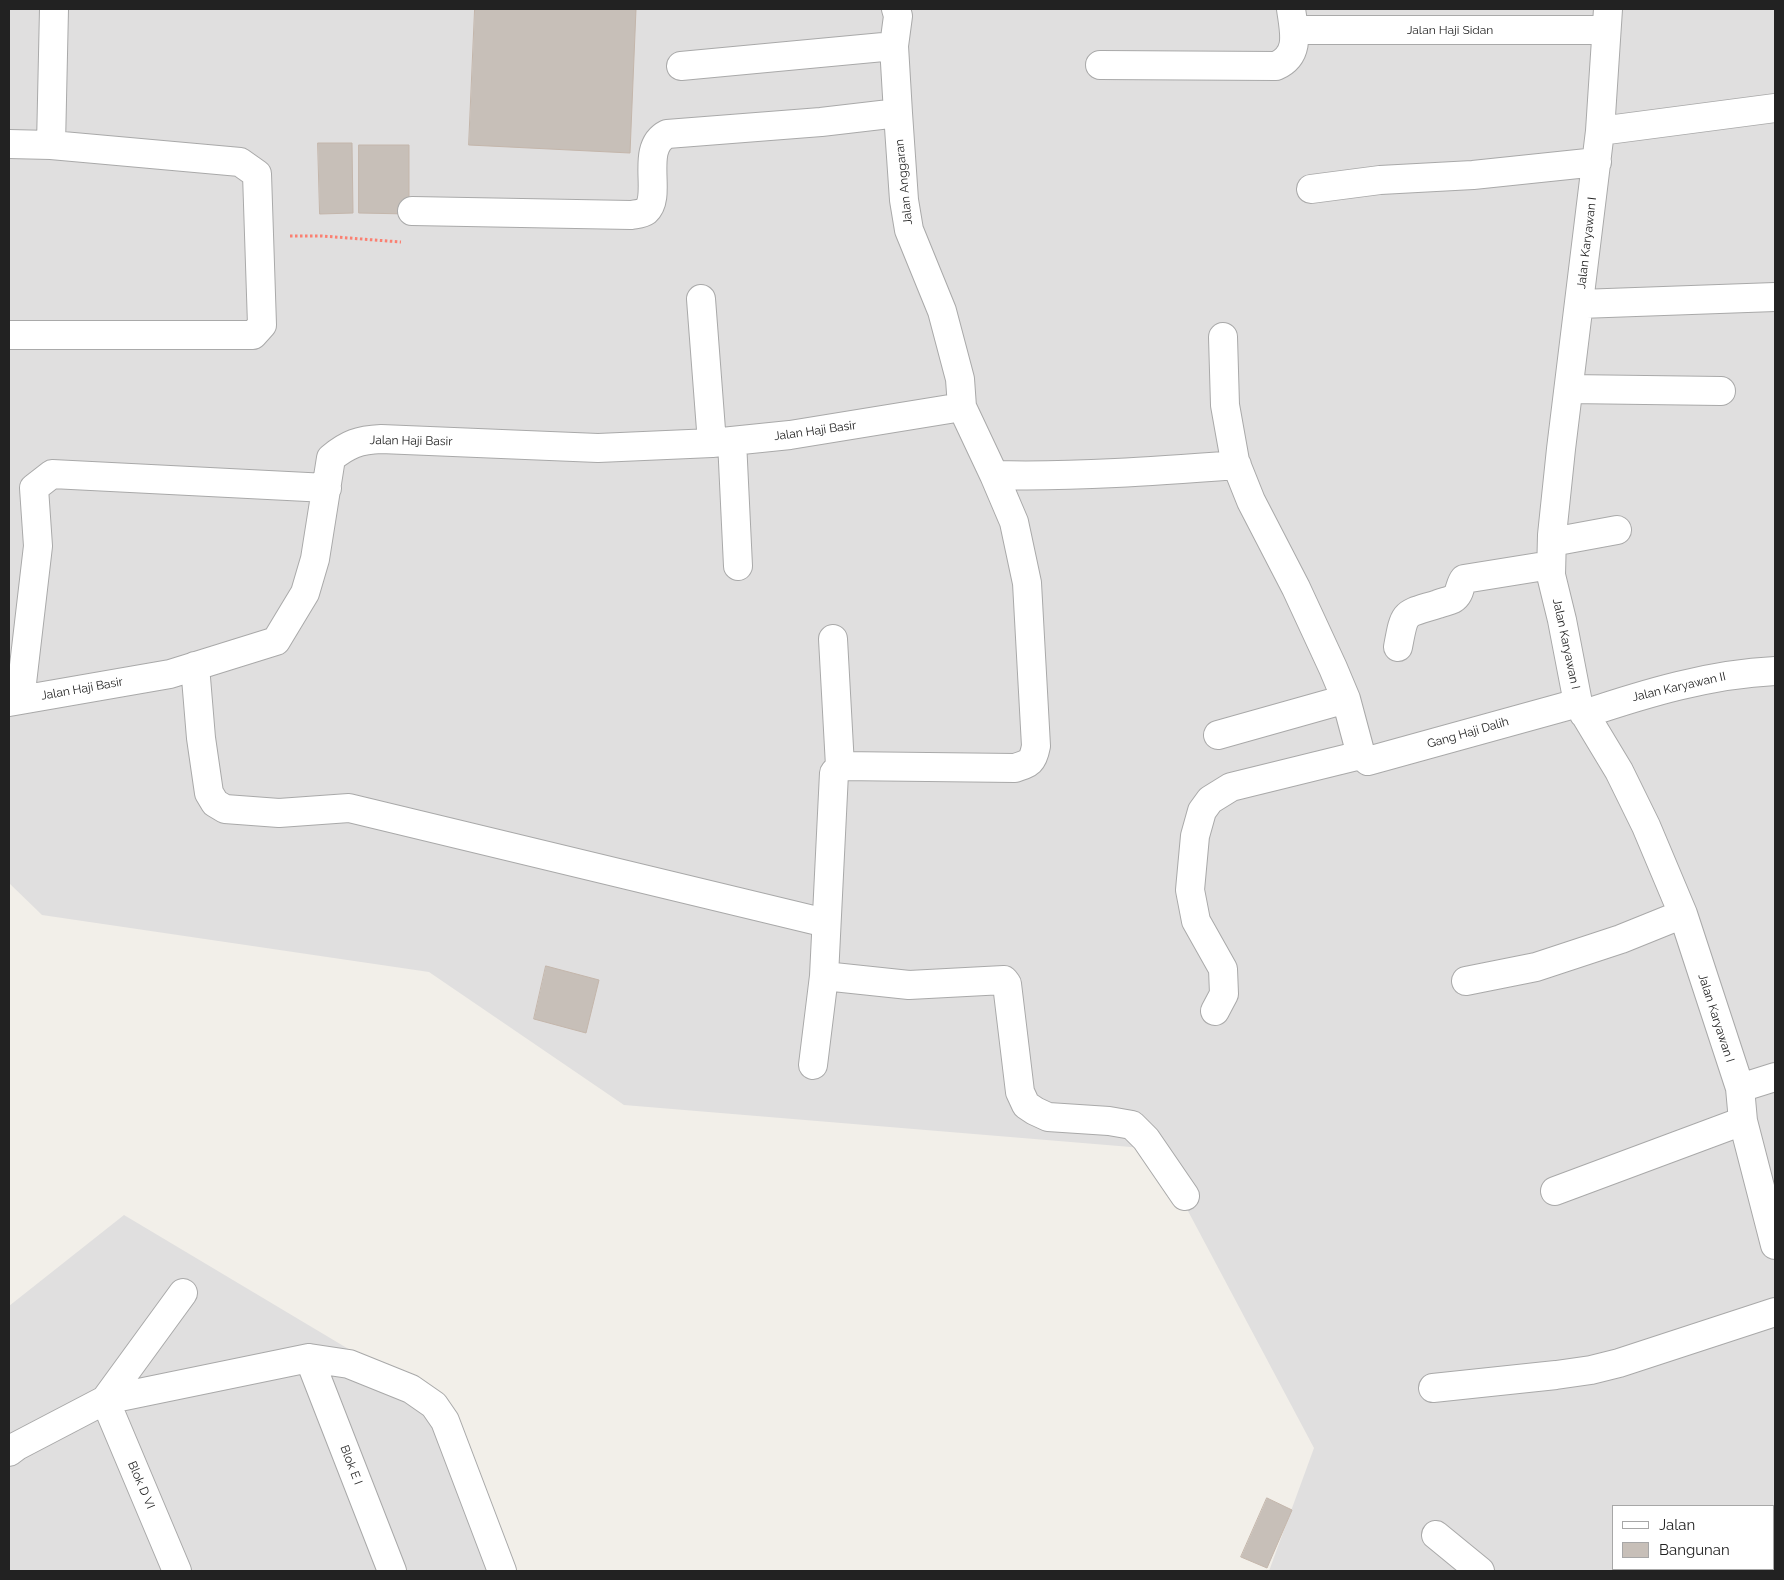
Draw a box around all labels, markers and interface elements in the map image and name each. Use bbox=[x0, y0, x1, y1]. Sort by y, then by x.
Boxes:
street label: Jalan Haji Sidan bbox=[1407, 23, 1493, 37]
street label: Jalan Anggaran bbox=[892, 138, 916, 226]
street label: Jalan Karyawan I bbox=[1574, 196, 1600, 290]
street label: Jalan Haji Basir bbox=[773, 418, 857, 444]
street label: Jalan Haji Basir bbox=[369, 433, 453, 449]
street label: Jalan Karyawan I bbox=[1549, 597, 1583, 691]
street label: Jalan Karyawan II bbox=[1631, 669, 1727, 705]
street label: Jalan Haji Basir bbox=[40, 675, 124, 703]
street label: Gang Haji Dalih bbox=[1426, 714, 1510, 752]
street label: Jalan Karyawan I bbox=[1695, 972, 1737, 1064]
street label: Blok E I bbox=[337, 1443, 365, 1487]
street label: Blok D VI bbox=[124, 1459, 158, 1511]
legend bbox=[1612, 1505, 1774, 1570]
text: Jalan bbox=[1659, 1516, 1695, 1534]
text: Bangunan bbox=[1659, 1541, 1730, 1559]

